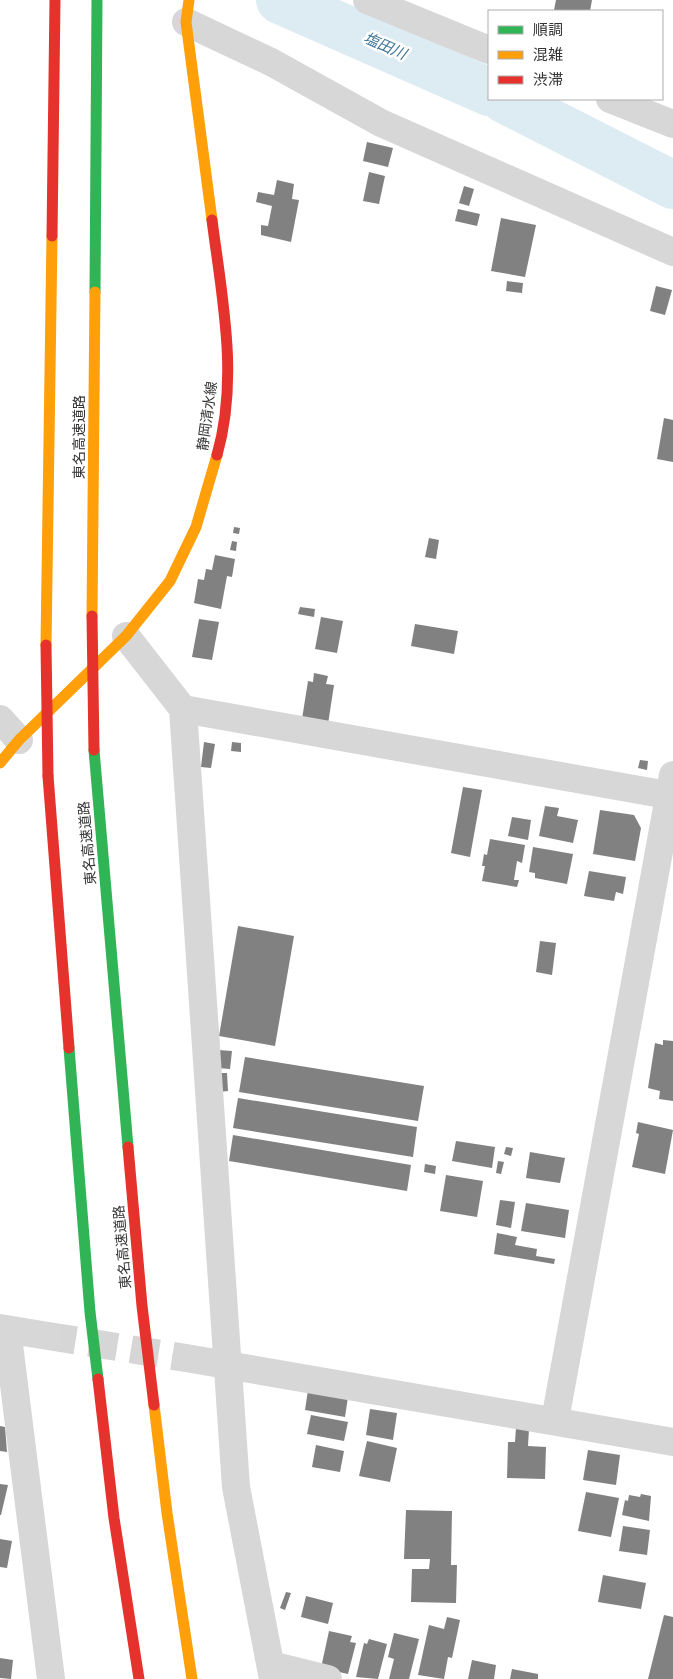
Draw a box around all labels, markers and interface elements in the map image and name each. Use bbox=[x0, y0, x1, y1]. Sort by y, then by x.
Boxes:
legend bbox=[488, 10, 663, 100]
text: 順調 bbox=[533, 21, 563, 39]
water label: 塩田川 bbox=[361, 29, 411, 64]
text: 混雑 bbox=[533, 46, 563, 64]
text: 渋滞 bbox=[533, 71, 563, 89]
street label: 静岡清水線 bbox=[194, 380, 220, 452]
street label: 東名高速道路 bbox=[71, 395, 87, 479]
street label: 東名高速道路 bbox=[75, 800, 99, 886]
street label: 東名高速道路 bbox=[110, 1204, 134, 1290]

